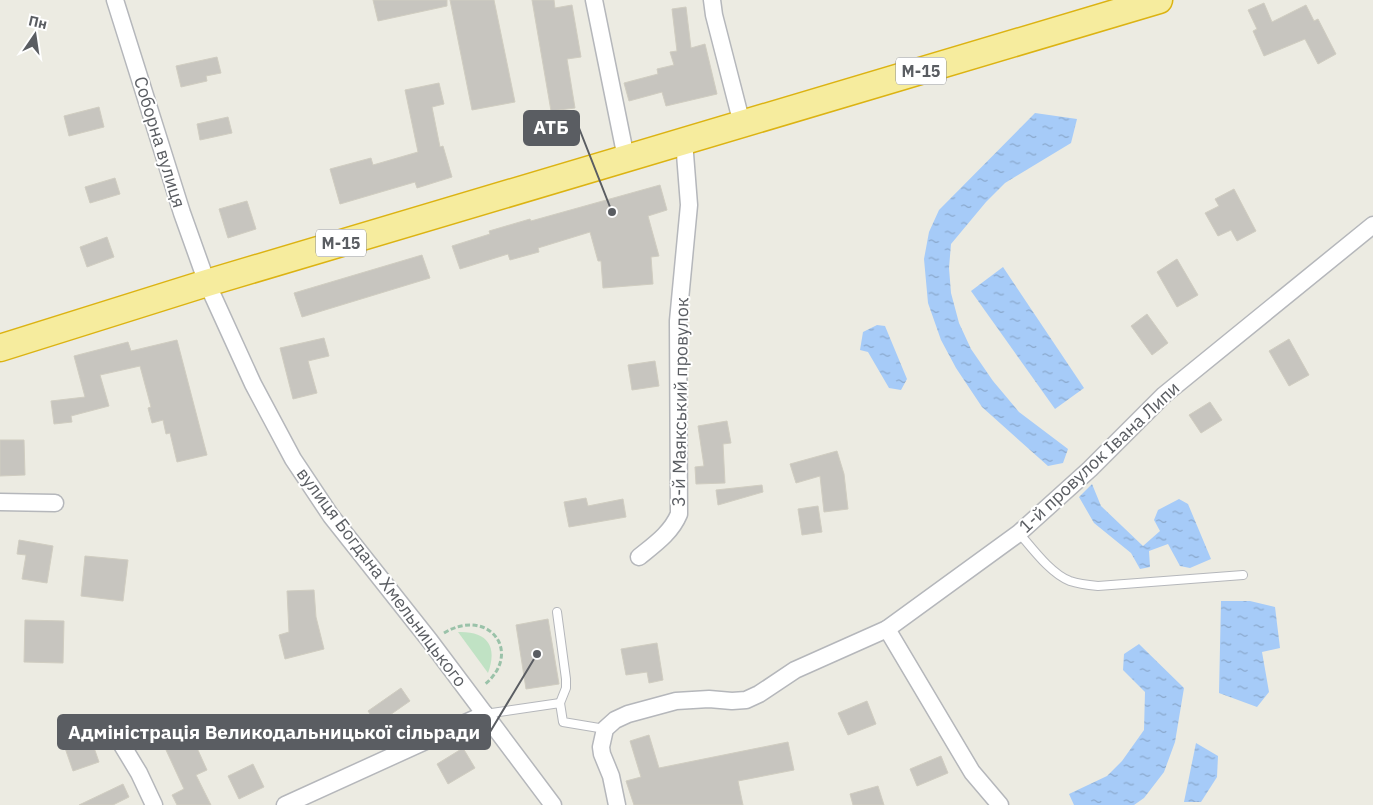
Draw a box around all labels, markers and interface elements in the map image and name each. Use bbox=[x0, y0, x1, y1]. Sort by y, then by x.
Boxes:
north arrow bbox=[10, 10, 60, 60]
text: Пн bbox=[27, 11, 49, 33]
road number: М-15 bbox=[896, 58, 946, 84]
street label: Соборна вулиця bbox=[129, 73, 191, 211]
callout: АТБ bbox=[524, 111, 579, 145]
text: АТБ bbox=[533, 115, 569, 139]
road number: М-15 bbox=[316, 230, 366, 256]
street label: 3-й Маякський провулок bbox=[667, 297, 693, 507]
street label: 1-й провулок Івана Липи bbox=[1014, 376, 1184, 538]
street label: вулиця Богдана Хмельницького bbox=[292, 463, 472, 691]
callout: Адміністрація Великодальницької сільради bbox=[58, 715, 490, 749]
text: Адміністрація Великодальницької сільради bbox=[68, 720, 480, 744]

